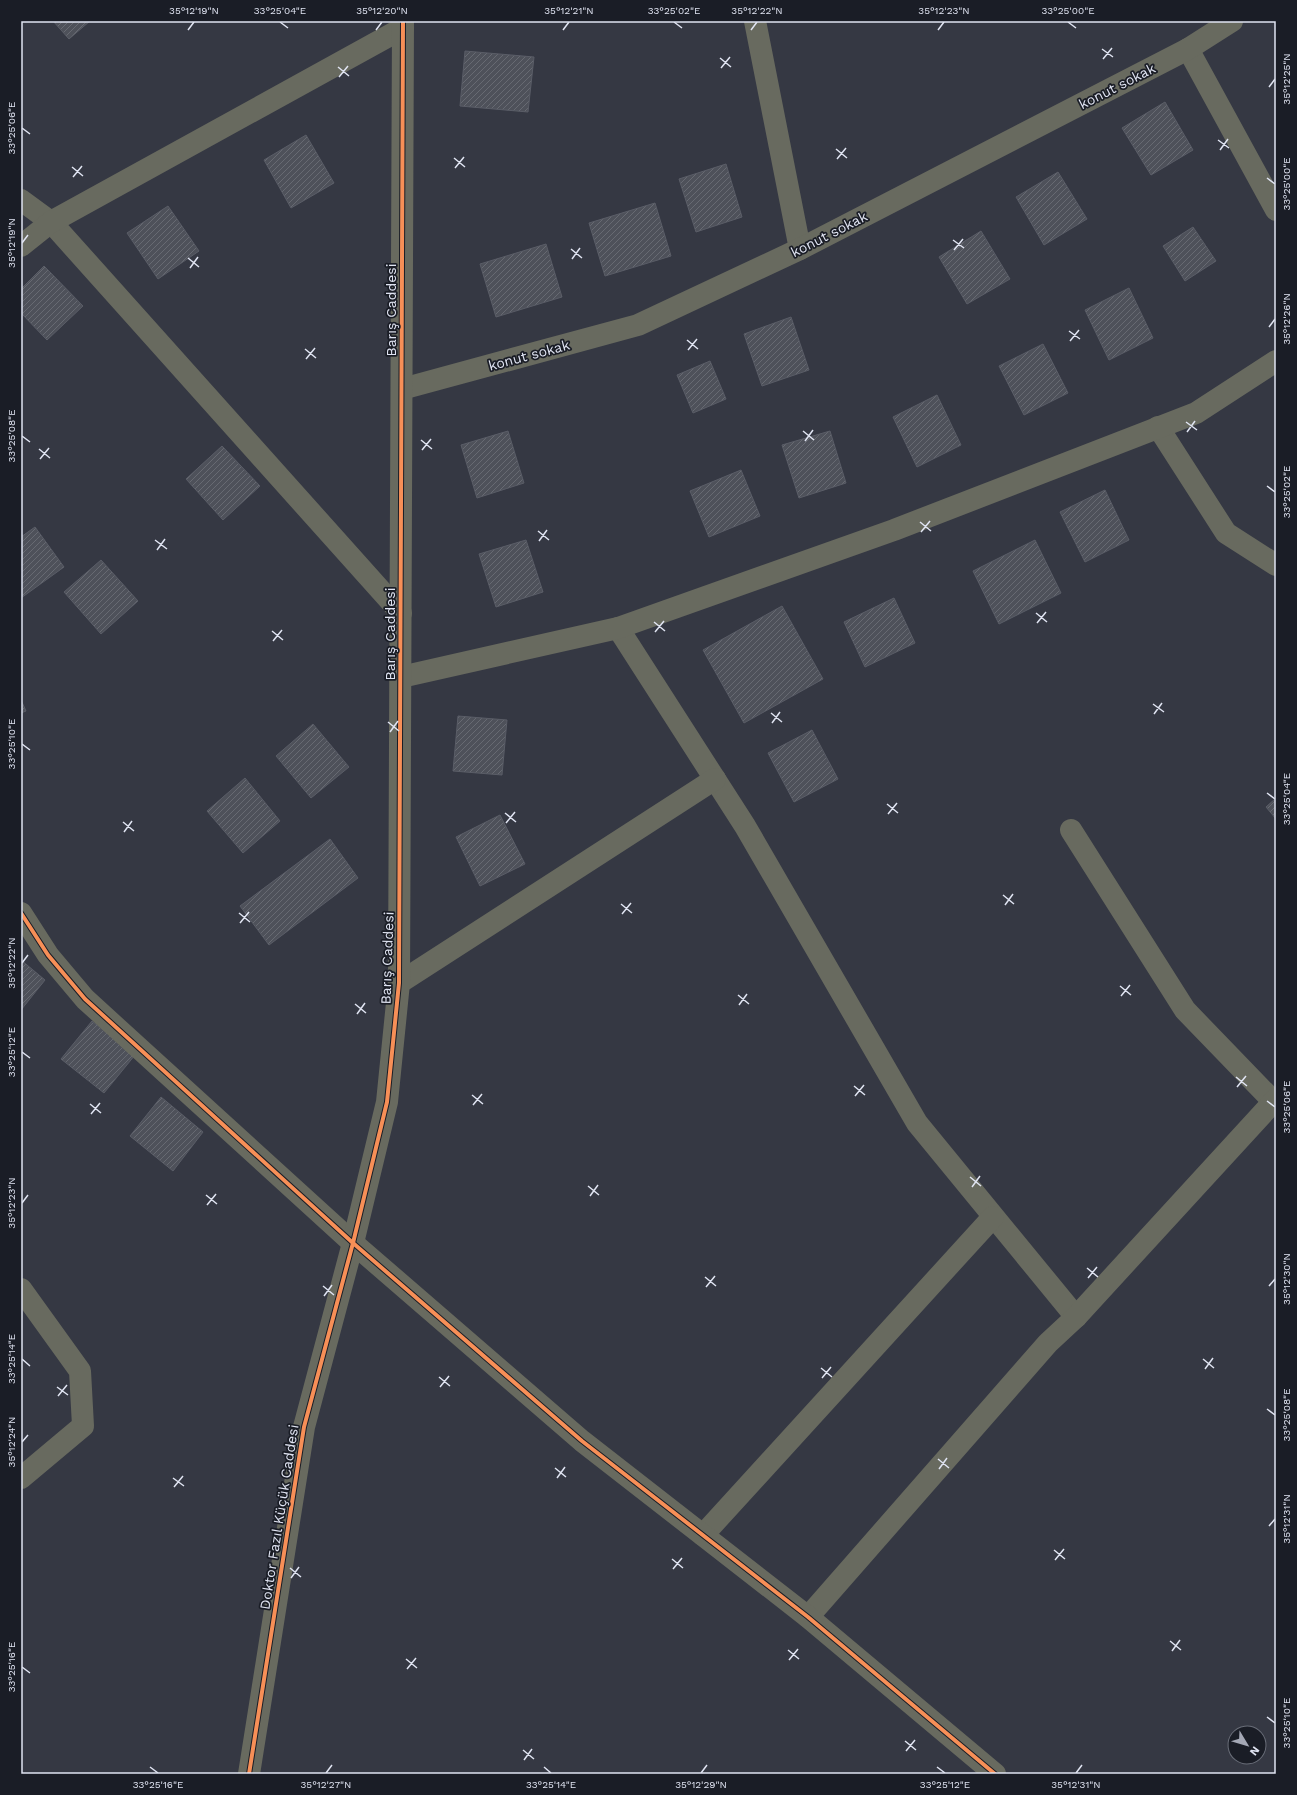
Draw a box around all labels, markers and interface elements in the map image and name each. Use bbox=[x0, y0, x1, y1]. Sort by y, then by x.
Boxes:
text: 35°12'19"N bbox=[169, 5, 219, 16]
text: 33°25'04"E bbox=[254, 5, 306, 16]
text: 35°12'20"N bbox=[356, 5, 408, 16]
text: 35°12'21"N bbox=[544, 5, 594, 16]
text: 33°25'02"E bbox=[648, 5, 700, 16]
text: 35°12'22"N bbox=[731, 5, 783, 16]
text: 35°12'23"N bbox=[918, 5, 970, 16]
text: 33°25'00"E bbox=[1041, 5, 1095, 16]
text: 35°12'25"N bbox=[1281, 53, 1292, 105]
street label: konut sokak bbox=[1076, 60, 1158, 112]
text: 33°25'06"E bbox=[6, 102, 17, 154]
text: 33°25'00"E bbox=[1281, 157, 1292, 211]
street label: konut sokak bbox=[788, 208, 870, 260]
text: 35°12'19"N bbox=[6, 218, 17, 268]
street label: Barış Caddesi bbox=[383, 264, 399, 356]
text: 35°12'26"N bbox=[1281, 293, 1292, 345]
street label: konut sokak bbox=[487, 336, 571, 374]
text: 33°25'08"E bbox=[6, 409, 17, 463]
text: 33°25'02"E bbox=[1281, 466, 1292, 518]
street label: Barış Caddesi bbox=[382, 588, 398, 680]
text: 33°25'10"E bbox=[6, 719, 17, 769]
text: 33°25'04"E bbox=[1281, 773, 1292, 825]
street label: Barış Caddesi bbox=[377, 911, 397, 1005]
text: 35°12'22"N bbox=[6, 937, 17, 989]
text: 33°25'12"E bbox=[6, 1027, 17, 1077]
text: 33°25'06"E bbox=[1281, 1081, 1292, 1133]
text: 35°12'23"N bbox=[6, 1177, 17, 1229]
text: 35°12'30"N bbox=[1281, 1253, 1292, 1305]
text: 33°25'14"E bbox=[6, 1334, 17, 1384]
text: 33°25'08"E bbox=[1281, 1388, 1292, 1442]
text: 35°12'24"N bbox=[6, 1417, 17, 1467]
street label: Doktor Fazıl Küçük Caddesi bbox=[256, 1423, 302, 1611]
text: 35°12'31"N bbox=[1281, 1494, 1292, 1544]
text: 33°25'16"E bbox=[6, 1642, 17, 1692]
text: 33°25'10"E bbox=[1281, 1698, 1292, 1748]
north arrow bbox=[1227, 1725, 1267, 1765]
text: N bbox=[1247, 1744, 1262, 1758]
text: 33°25'16"E bbox=[133, 1779, 183, 1790]
text: 35°12'27"N bbox=[301, 1779, 351, 1790]
text: 33°25'14"E bbox=[526, 1779, 576, 1790]
text: 35°12'29"N bbox=[675, 1779, 727, 1790]
text: 33°25'12"E bbox=[920, 1779, 970, 1790]
text: 35°12'31"N bbox=[1051, 1779, 1101, 1790]

